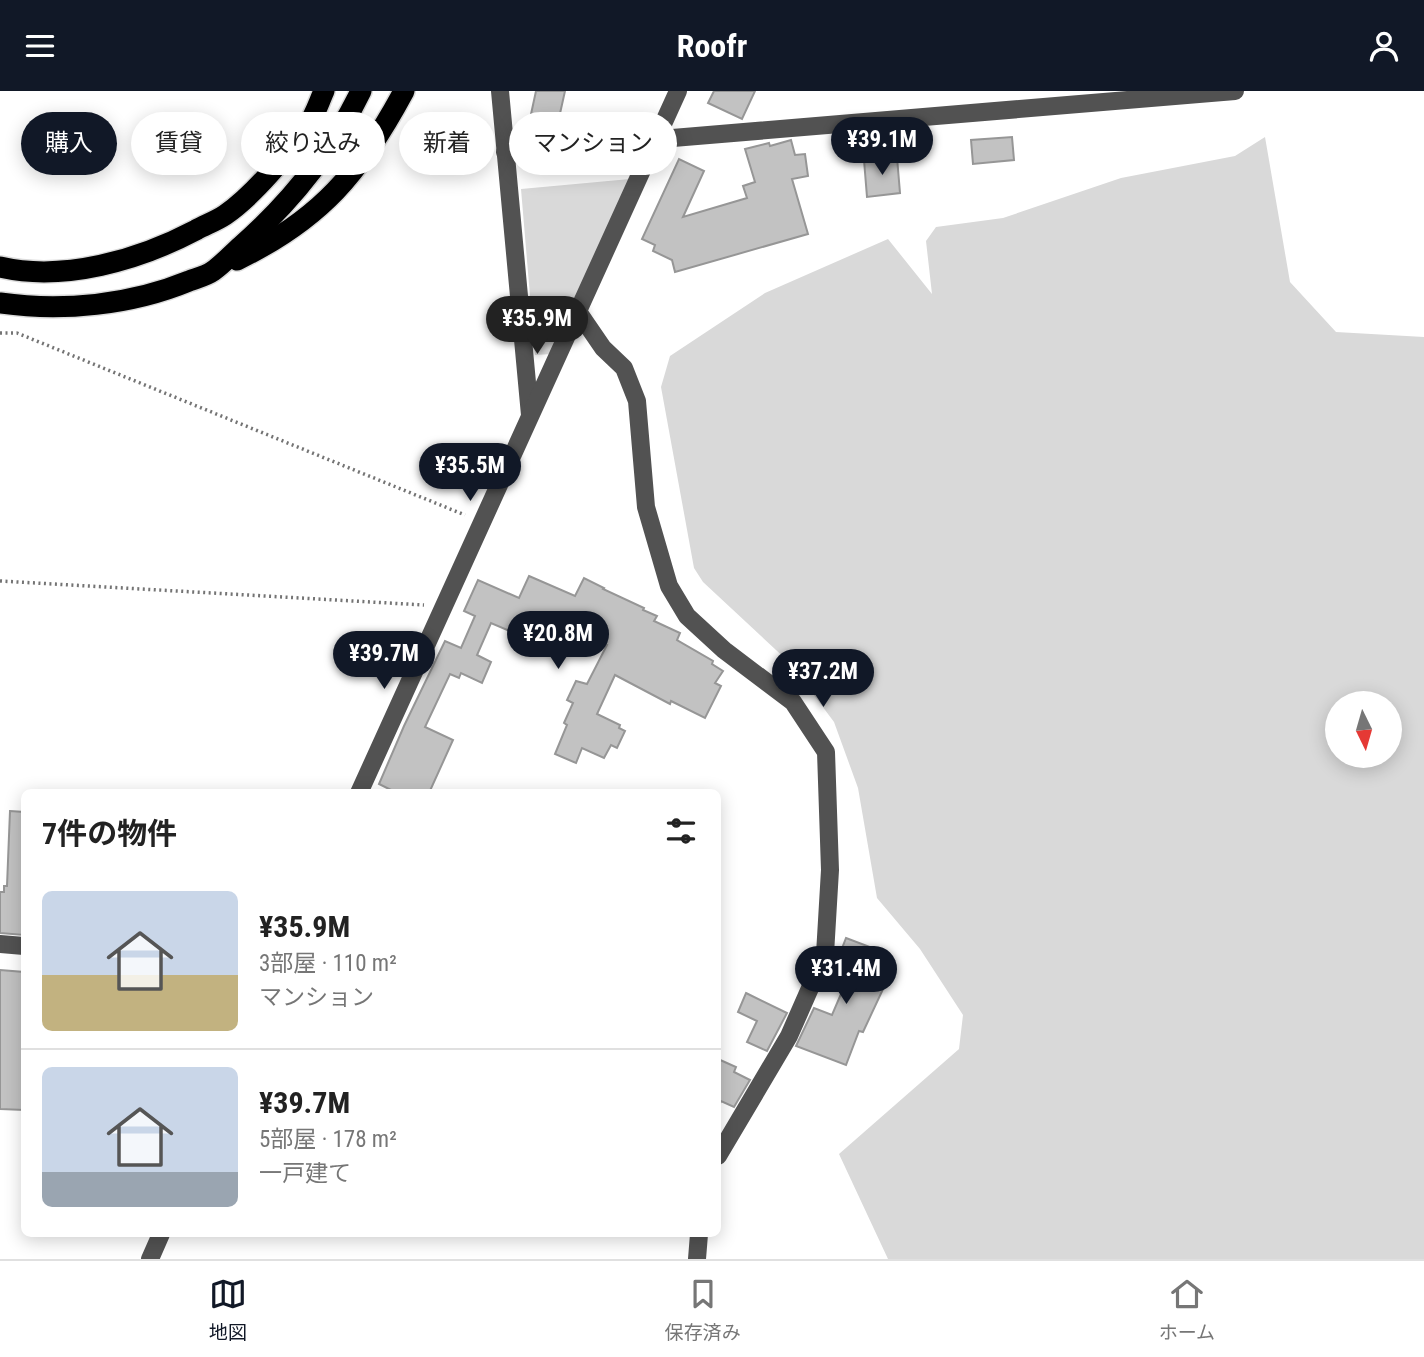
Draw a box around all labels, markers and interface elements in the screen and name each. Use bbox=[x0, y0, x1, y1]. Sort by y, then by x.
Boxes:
icon: menu bbox=[21, 27, 59, 65]
text: Roofr bbox=[677, 27, 747, 65]
icon: person bbox=[1365, 27, 1403, 65]
chip: 購入 bbox=[21, 112, 117, 175]
chip: 賃貸 bbox=[131, 112, 227, 175]
chip: 絞り込み bbox=[241, 112, 385, 175]
chip: 新着 bbox=[399, 112, 495, 175]
chip: マンション bbox=[509, 112, 677, 175]
pin: ¥39.1M bbox=[825, 118, 939, 177]
text: ¥39.1M bbox=[847, 126, 917, 153]
pin: ¥35.9M bbox=[480, 296, 594, 356]
text: ¥35.9M bbox=[502, 305, 572, 332]
pin: ¥35.5M bbox=[413, 443, 527, 503]
text: ¥35.5M bbox=[435, 452, 505, 479]
pin: ¥20.8M bbox=[501, 611, 615, 671]
text: ¥20.8M bbox=[523, 620, 593, 647]
pin: ¥39.7M bbox=[327, 631, 441, 691]
text: ¥39.7M bbox=[349, 640, 419, 667]
pin: ¥37.2M bbox=[766, 649, 880, 709]
text: ¥37.2M bbox=[788, 658, 858, 685]
north arrow bbox=[1325, 691, 1402, 768]
map controls bbox=[1325, 691, 1402, 768]
icon: filters bbox=[662, 812, 700, 850]
text: 7件の物件 bbox=[42, 816, 177, 851]
text: ¥35.9M bbox=[259, 909, 350, 944]
icon: home bbox=[98, 919, 182, 1003]
pin: ¥31.4M bbox=[789, 947, 903, 1006]
text: 3部屋 · 110 m² bbox=[259, 950, 397, 977]
text: ¥31.4M bbox=[811, 955, 881, 982]
text: マンション bbox=[259, 984, 374, 1011]
text: ¥39.7M bbox=[259, 1085, 350, 1120]
icon: home bbox=[98, 1095, 182, 1179]
text: 5部屋 · 178 m² bbox=[259, 1126, 397, 1153]
text: 一戸建て bbox=[259, 1160, 351, 1187]
tab: 地図 bbox=[209, 1275, 247, 1344]
tab: 保存済み bbox=[665, 1275, 741, 1344]
tab: ホーム bbox=[1159, 1275, 1215, 1344]

